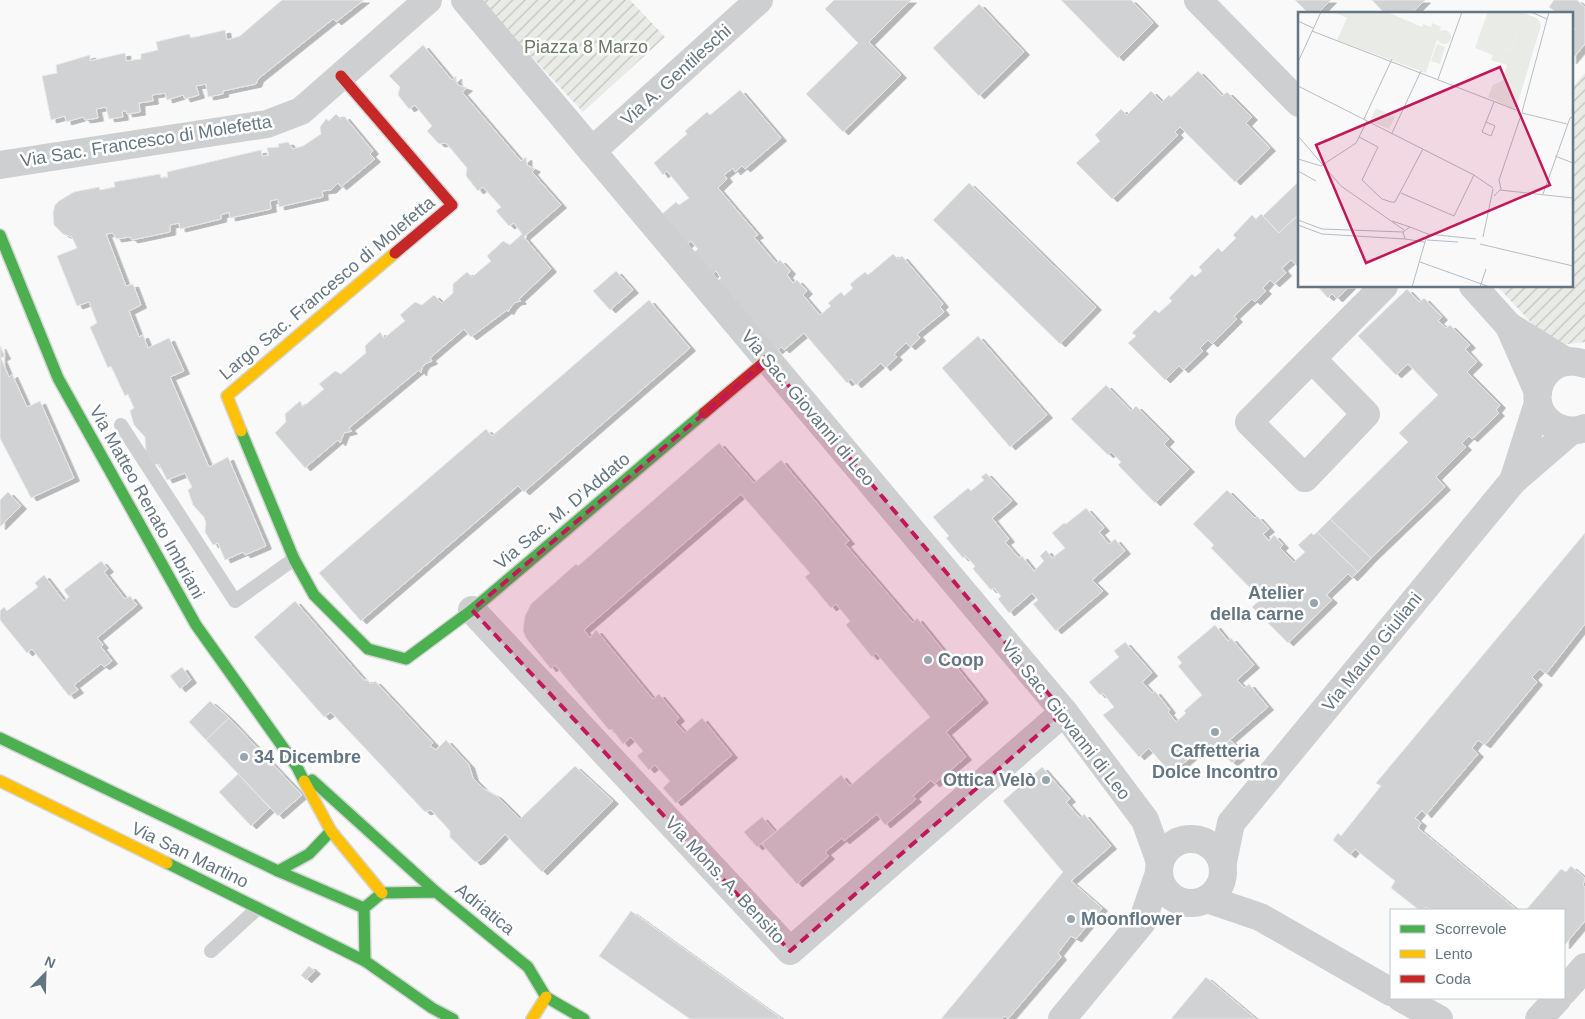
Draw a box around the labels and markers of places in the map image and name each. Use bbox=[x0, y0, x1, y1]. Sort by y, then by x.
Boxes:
place label: Atelier della carne bbox=[1210, 583, 1304, 624]
marker: Atelier della carne bbox=[1308, 597, 1320, 609]
place label: Coop bbox=[938, 650, 984, 670]
marker: Coop bbox=[922, 654, 934, 666]
marker: Caffetteria Dolce Incontro bbox=[1209, 726, 1221, 738]
place label: Caffetteria Dolce Incontro bbox=[1152, 741, 1278, 782]
place label: 34 Dicembre bbox=[254, 747, 361, 767]
marker: 34 Dicembre bbox=[238, 751, 250, 763]
place label: Ottica Velò bbox=[943, 770, 1036, 790]
marker: Ottica Velò bbox=[1040, 774, 1052, 786]
place label: Moonflower bbox=[1081, 909, 1182, 929]
marker: Moonflower bbox=[1065, 913, 1077, 925]

